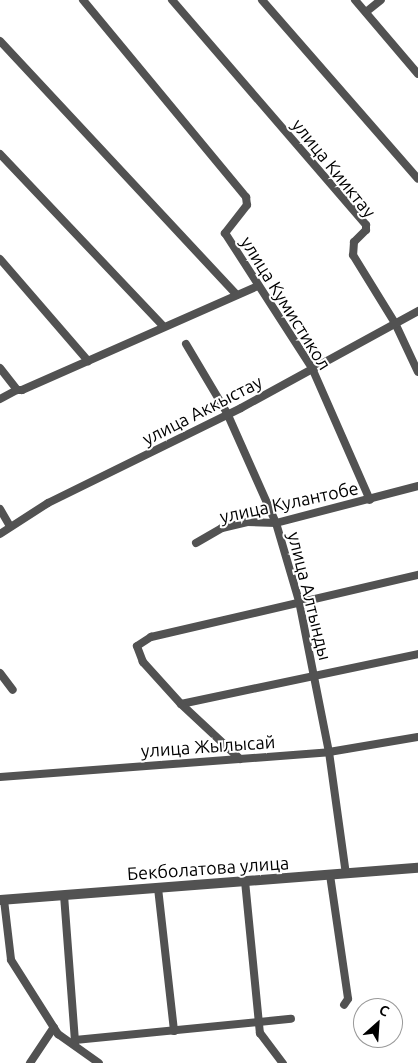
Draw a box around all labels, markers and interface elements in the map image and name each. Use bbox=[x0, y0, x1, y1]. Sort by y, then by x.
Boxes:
street label: улица Кииктау bbox=[288, 114, 380, 222]
street label: улица Кумистикол bbox=[236, 232, 336, 374]
street label: улица Аккыстау bbox=[138, 371, 266, 449]
street label: улица Кулантобе bbox=[218, 477, 360, 527]
street label: улица Алтынды bbox=[284, 529, 336, 663]
street label: улица Жылысай bbox=[140, 731, 276, 761]
street label: Бекболатова улица bbox=[126, 852, 290, 884]
north arrow bbox=[353, 998, 403, 1048]
text: С bbox=[377, 1001, 392, 1020]

